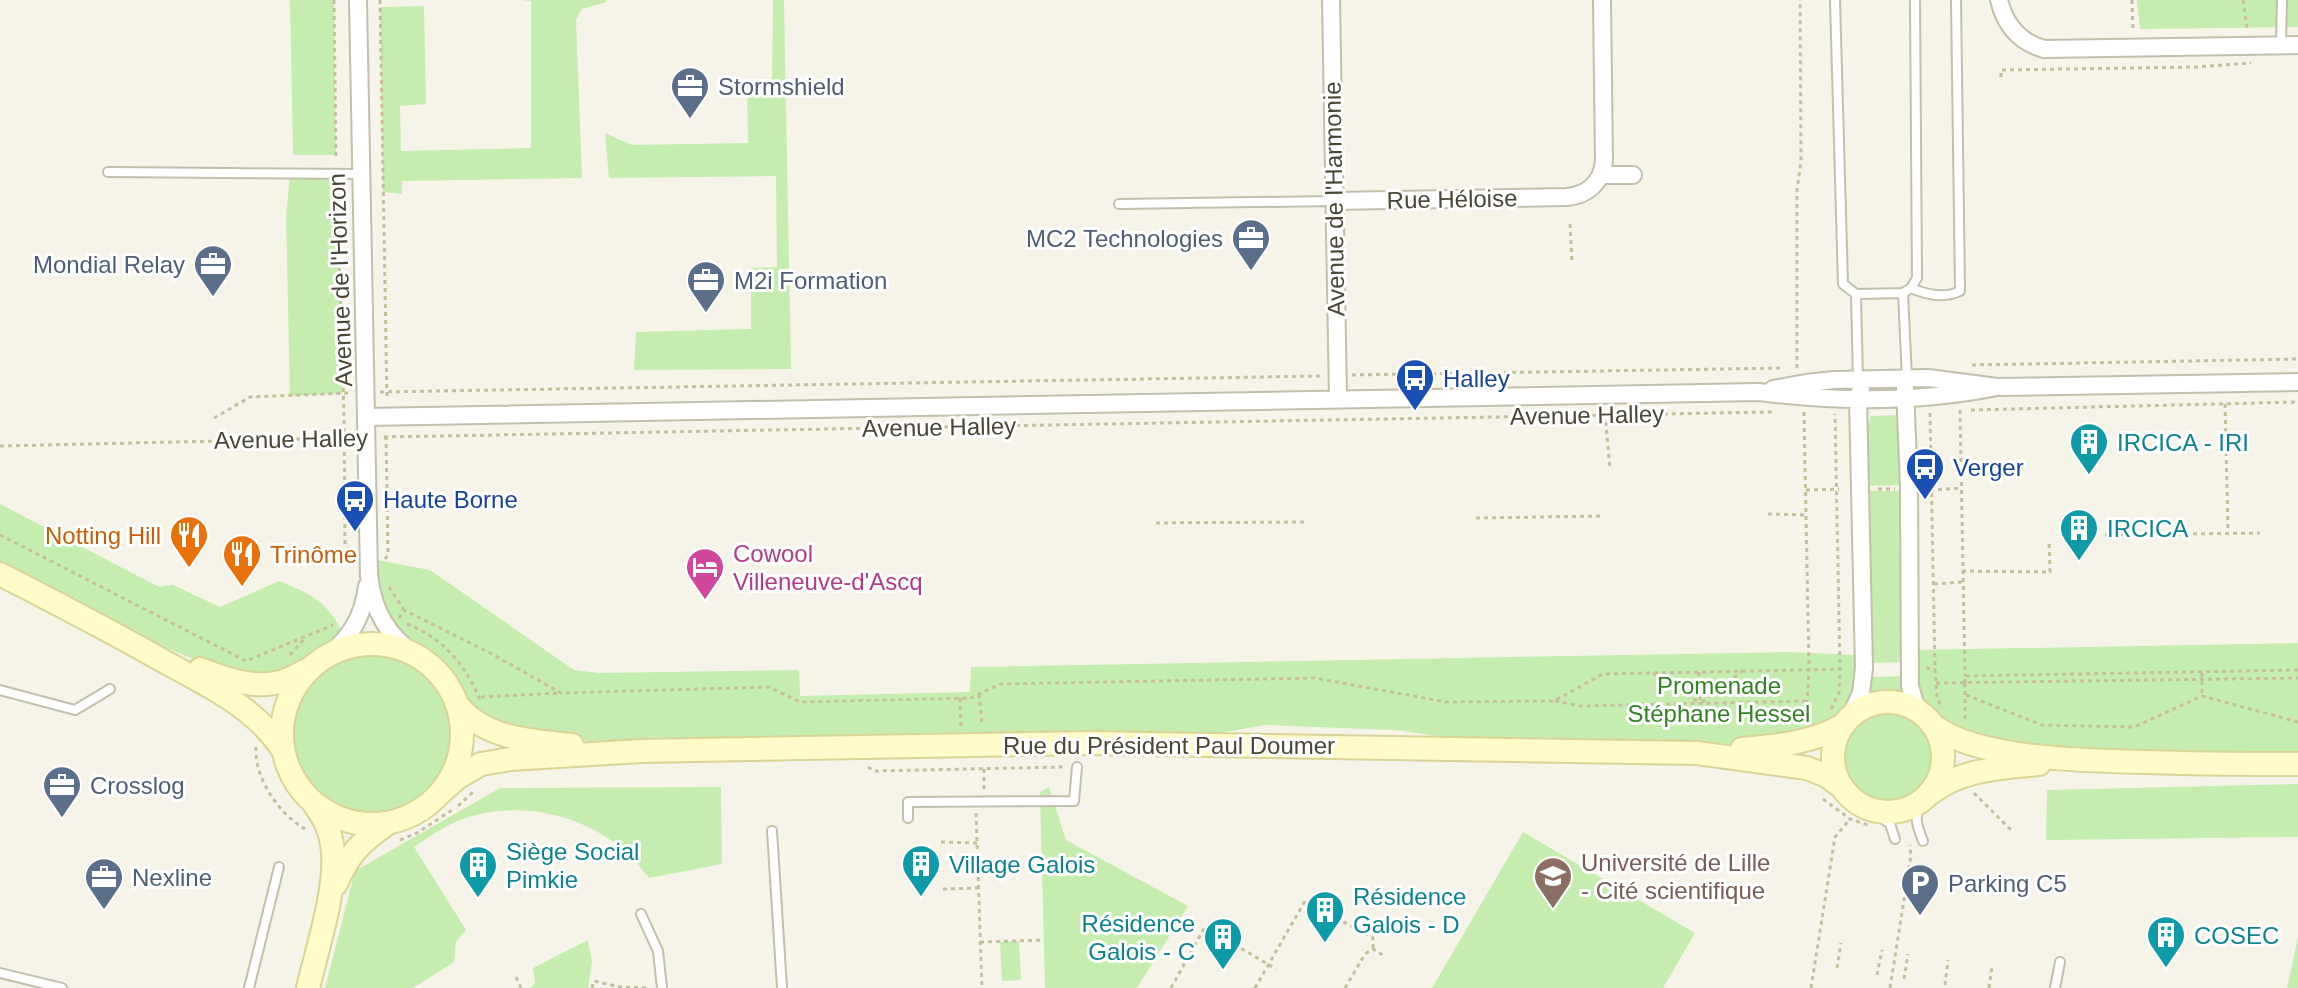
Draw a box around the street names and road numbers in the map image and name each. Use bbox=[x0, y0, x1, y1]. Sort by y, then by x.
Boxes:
street label: Avenue de l'Harmonie bbox=[1318, 81, 1350, 317]
street label: Avenue de l'Horizon bbox=[323, 173, 357, 387]
street label: Rue Héloise bbox=[1386, 184, 1518, 214]
street label: Avenue Halley bbox=[1510, 400, 1664, 430]
street label: Avenue Halley bbox=[862, 412, 1016, 442]
street label: Avenue Halley bbox=[214, 424, 368, 454]
street label: Rue du Président Paul Doumer bbox=[1003, 732, 1335, 759]

